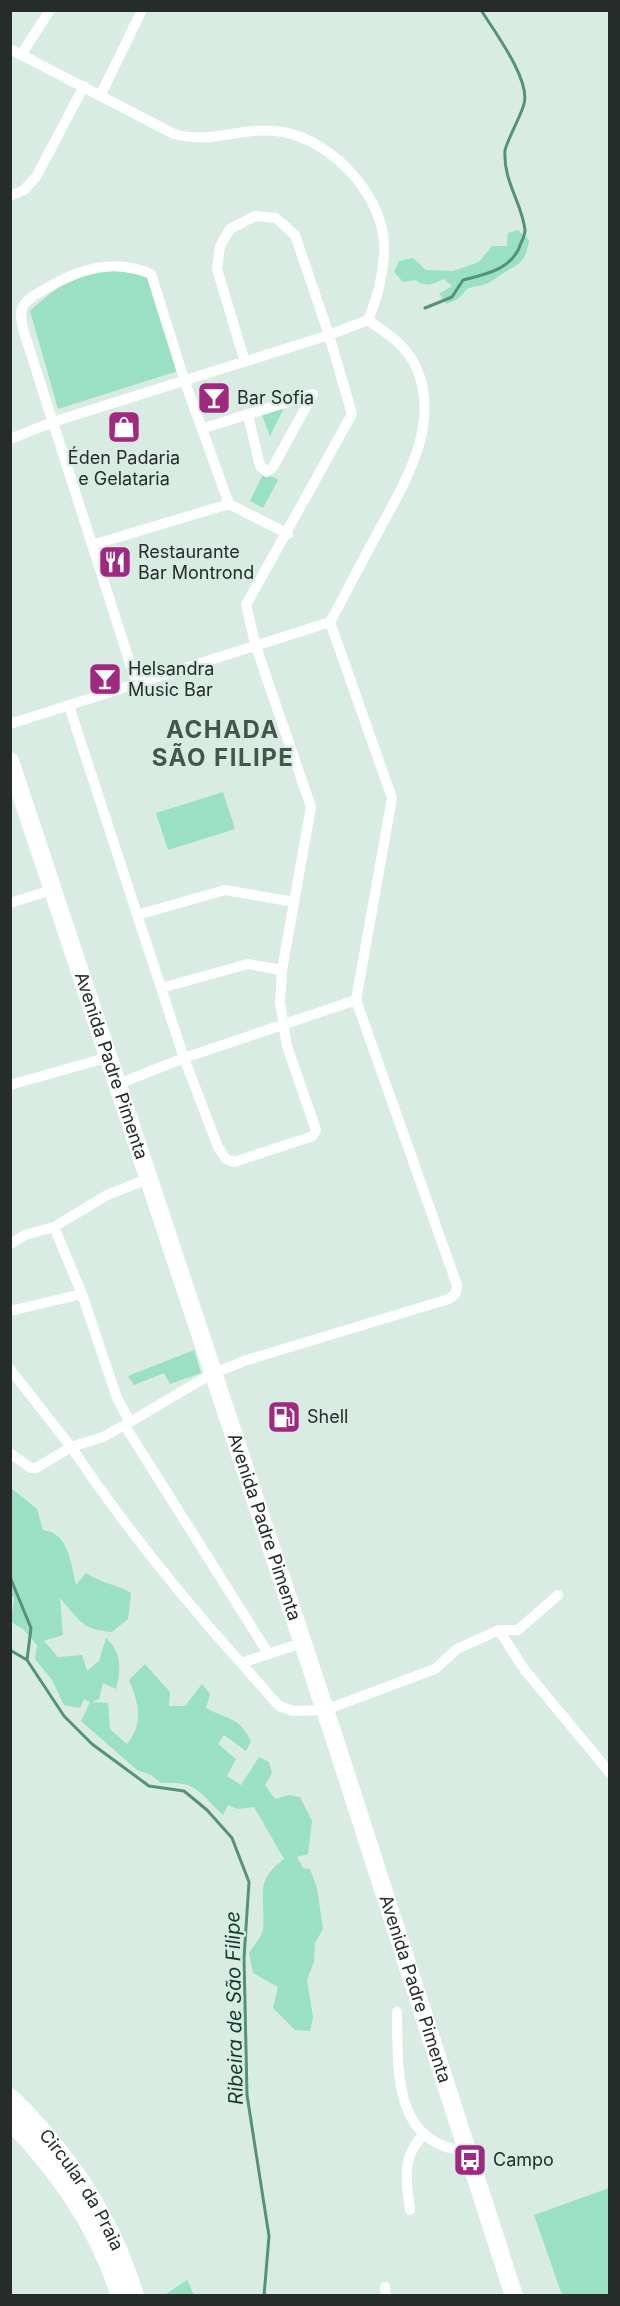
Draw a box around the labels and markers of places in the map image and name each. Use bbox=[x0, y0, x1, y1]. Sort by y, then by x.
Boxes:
bar icon: Bar Sofia bbox=[196, 380, 232, 416]
place label: Bar Sofia bbox=[237, 387, 314, 408]
shop icon: Éden Padaria e Gelataria bbox=[106, 409, 142, 445]
place label: Éden Padaria e Gelataria bbox=[68, 446, 180, 489]
place label: Restaurante Bar Montrond bbox=[138, 541, 254, 583]
restaurant icon: Restaurante Bar Montrond bbox=[97, 544, 133, 580]
place label: Helsandra Music Bar bbox=[128, 658, 214, 700]
bar icon: Helsandra Music Bar bbox=[87, 661, 123, 697]
fuel station icon: Shell bbox=[266, 1399, 302, 1435]
place label: Shell bbox=[307, 1406, 348, 1427]
bus stop icon: Campo bbox=[452, 2142, 488, 2178]
place label: Campo bbox=[493, 2149, 554, 2170]

